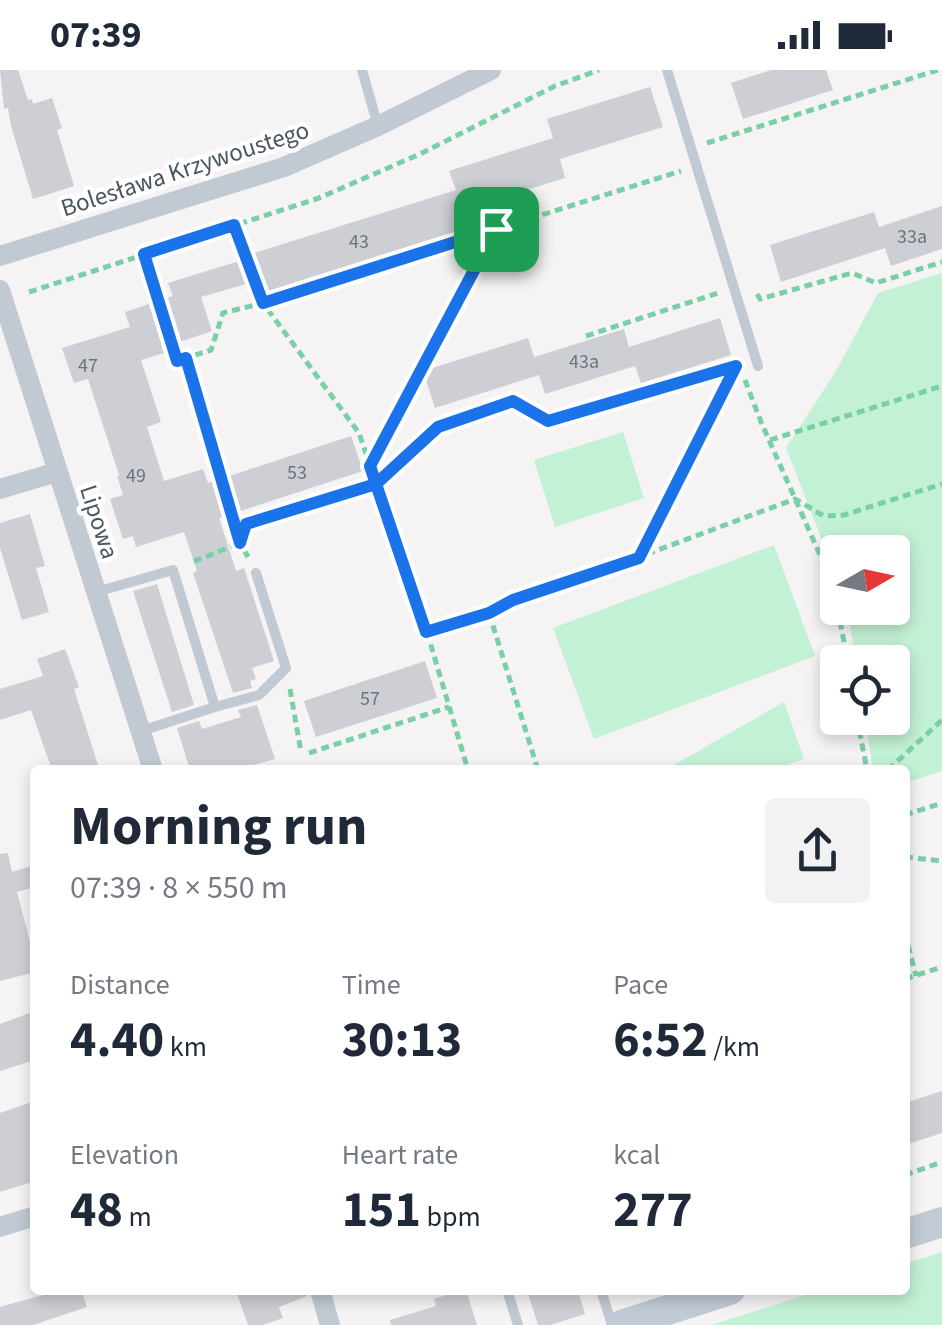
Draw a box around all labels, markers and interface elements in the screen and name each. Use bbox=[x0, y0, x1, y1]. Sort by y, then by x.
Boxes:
text: 07:39 bbox=[50, 8, 142, 62]
street label: Bolesława Krzywoustego bbox=[56, 112, 314, 226]
pin bbox=[454, 187, 539, 272]
icon: arrive bbox=[469, 202, 524, 257]
house number: 33a bbox=[897, 223, 927, 251]
house number: 43 bbox=[349, 228, 369, 256]
house number: 43a bbox=[569, 348, 599, 376]
house number: 47 bbox=[78, 352, 98, 380]
house number: 53 bbox=[287, 459, 307, 487]
house number: 49 bbox=[126, 462, 146, 490]
street label: Lipowa bbox=[70, 480, 128, 564]
north arrow bbox=[820, 535, 910, 625]
map controls bbox=[820, 535, 910, 735]
button: locate bbox=[820, 645, 910, 735]
house number: 57 bbox=[360, 685, 380, 713]
text: Morning run bbox=[70, 788, 367, 866]
button: share bbox=[765, 798, 870, 903]
text: 07:39 · 8 × 550 m bbox=[70, 865, 288, 911]
text: Distance bbox=[70, 965, 170, 1005]
text: Time bbox=[342, 965, 401, 1005]
text: Pace bbox=[613, 965, 668, 1005]
text: 4.40 bbox=[70, 1005, 164, 1076]
text: 30:13 bbox=[342, 1005, 462, 1076]
text: 6:52 bbox=[613, 1005, 708, 1076]
text: km bbox=[164, 1027, 207, 1067]
text: /km bbox=[708, 1027, 760, 1067]
text: Elevation bbox=[70, 1135, 179, 1175]
text: Heart rate bbox=[342, 1135, 458, 1175]
text: kcal bbox=[613, 1135, 660, 1175]
text: 48 bbox=[70, 1175, 123, 1246]
text: 151 bbox=[342, 1175, 421, 1246]
text: 277 bbox=[613, 1175, 693, 1246]
text: m bbox=[123, 1197, 152, 1237]
text: bpm bbox=[421, 1197, 481, 1237]

